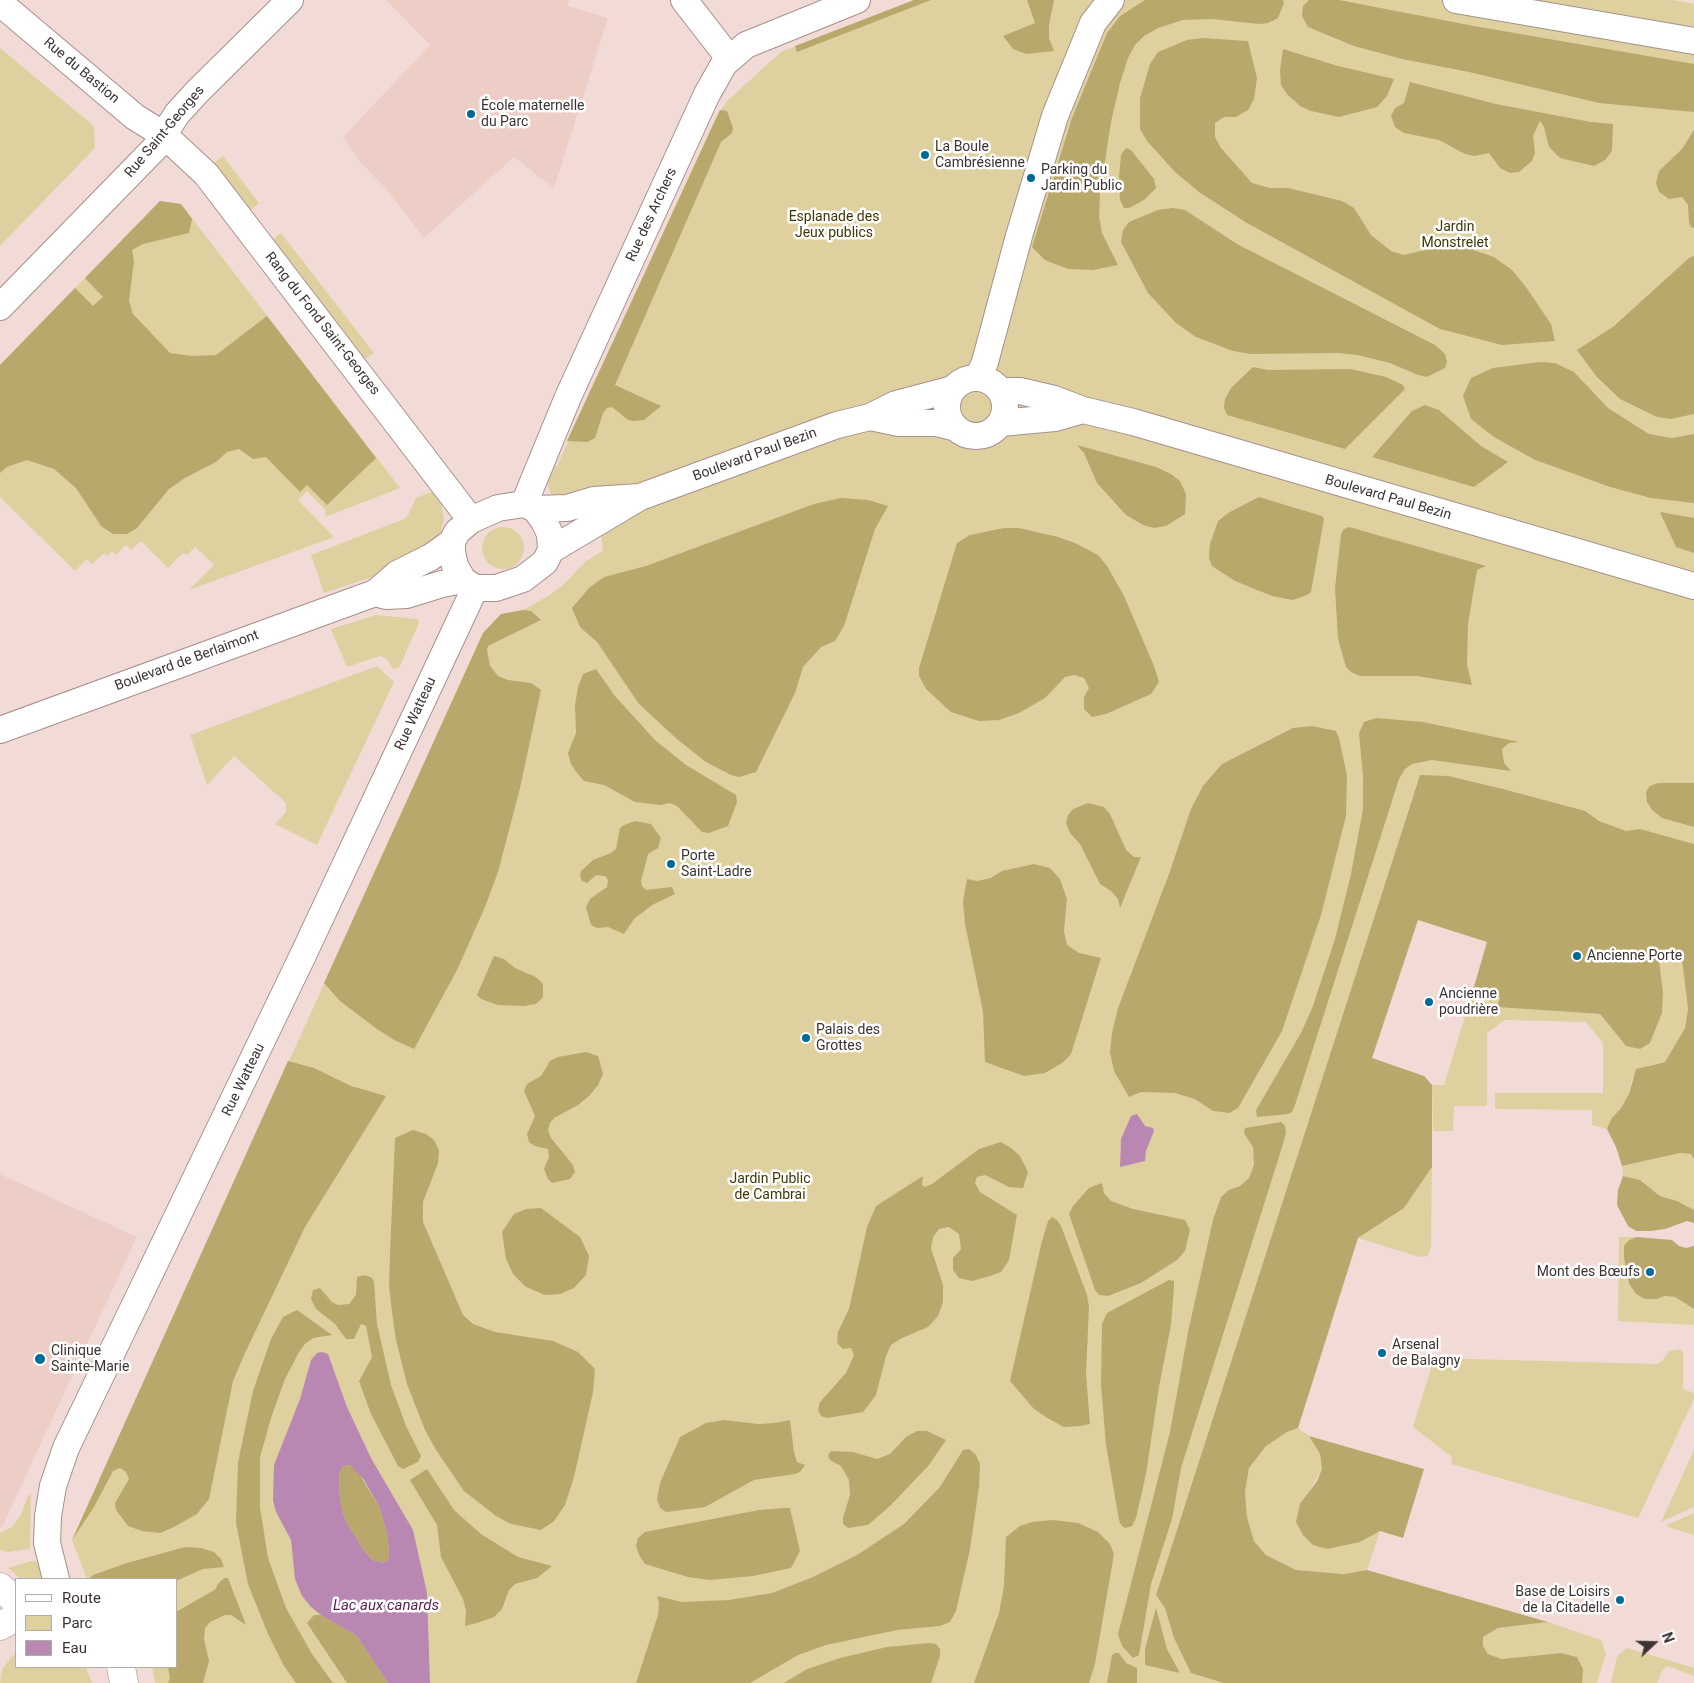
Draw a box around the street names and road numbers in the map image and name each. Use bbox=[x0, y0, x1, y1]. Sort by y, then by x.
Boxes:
street label: Rue du Bastion bbox=[40, 34, 122, 108]
street label: Rue Saint-Georges bbox=[122, 83, 208, 181]
street label: Rue des Archers bbox=[623, 165, 681, 265]
street label: Rang du Fond Saint-Georges bbox=[261, 249, 383, 399]
street label: Boulevard Paul Bezin bbox=[691, 425, 819, 485]
street label: Boulevard Paul Bezin bbox=[1323, 472, 1453, 524]
street label: Boulevard de Berlaimont bbox=[113, 627, 261, 695]
street label: Rue Watteau bbox=[392, 675, 440, 753]
street label: Rue Watteau bbox=[219, 1041, 269, 1119]

